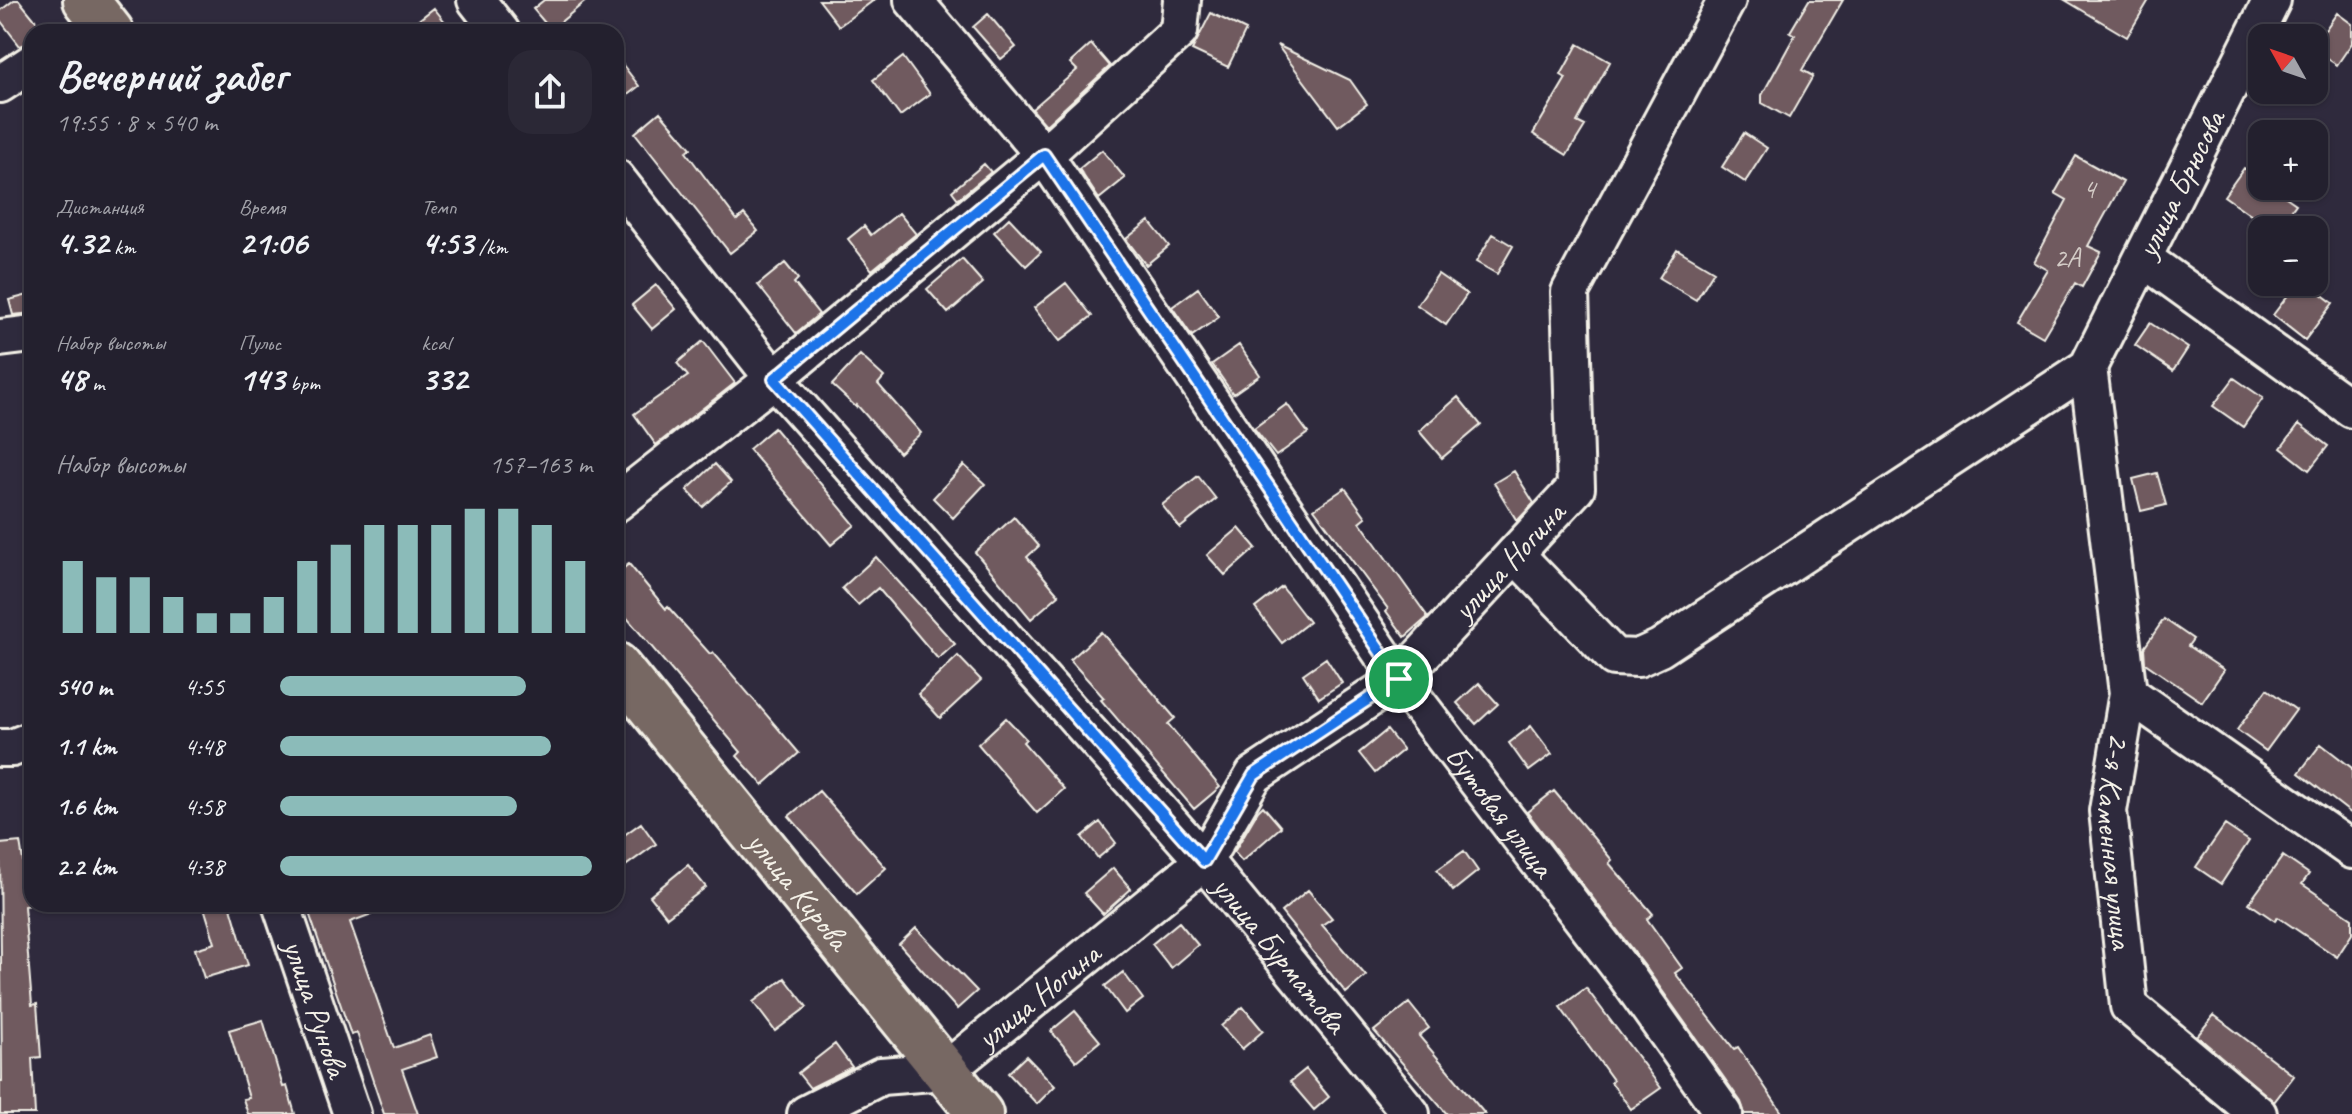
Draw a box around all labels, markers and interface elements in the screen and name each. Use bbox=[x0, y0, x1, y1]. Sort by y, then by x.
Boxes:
north arrow bbox=[2248, 24, 2328, 104]
map controls bbox=[2248, 24, 2328, 296]
text: Вечерний забег bbox=[56, 48, 286, 103]
button: share bbox=[508, 50, 592, 134]
street label: улица Брюсова bbox=[2125, 101, 2235, 266]
text: 19:55 · 8 × 540 m bbox=[56, 106, 217, 139]
button: + bbox=[2248, 120, 2328, 200]
house number: 4 bbox=[2083, 171, 2098, 206]
text: Дистанция bbox=[56, 193, 144, 221]
text: Время bbox=[239, 193, 285, 221]
text: Темп bbox=[421, 193, 457, 221]
button: − bbox=[2248, 216, 2328, 296]
text: 4.32 bbox=[56, 221, 109, 264]
text: 21:06 bbox=[239, 221, 307, 264]
text: 4:53 bbox=[421, 221, 473, 264]
text: km bbox=[109, 233, 135, 261]
text: /km bbox=[473, 233, 508, 261]
house number: 2А bbox=[2054, 240, 2082, 275]
text: Набор высоты bbox=[56, 329, 165, 357]
text: Пульс bbox=[239, 329, 281, 357]
text: kcal bbox=[421, 329, 450, 357]
text: 48 bbox=[56, 357, 87, 400]
text: 143 bbox=[239, 357, 285, 400]
text: 332 bbox=[421, 357, 467, 400]
text: m bbox=[87, 369, 104, 397]
text: bpm bbox=[285, 369, 320, 397]
text: Набор высоты bbox=[56, 448, 185, 481]
text: 157–163 m bbox=[489, 448, 592, 481]
street label: улица Ногина bbox=[1442, 491, 1576, 630]
pin bbox=[1365, 645, 1433, 713]
icon: arrive bbox=[1377, 657, 1421, 701]
text: 540 m bbox=[56, 670, 112, 703]
text: 4:55 bbox=[184, 670, 224, 703]
text: 1.1 km bbox=[56, 730, 116, 763]
text: 4:48 bbox=[184, 730, 224, 763]
street label: 2-я Каменная улица bbox=[2087, 730, 2143, 953]
street label: Бутовая улица bbox=[1436, 736, 1565, 887]
text: 1.6 km bbox=[56, 790, 117, 823]
text: 4:58 bbox=[184, 790, 224, 823]
street label: улица Кирова bbox=[737, 821, 861, 960]
text: 2.2 km bbox=[56, 850, 116, 883]
text: 4:38 bbox=[184, 850, 224, 883]
street label: улица Бурматова bbox=[1202, 865, 1358, 1043]
street label: улица Ногина bbox=[966, 931, 1110, 1059]
street label: улица Рунова bbox=[273, 932, 359, 1085]

